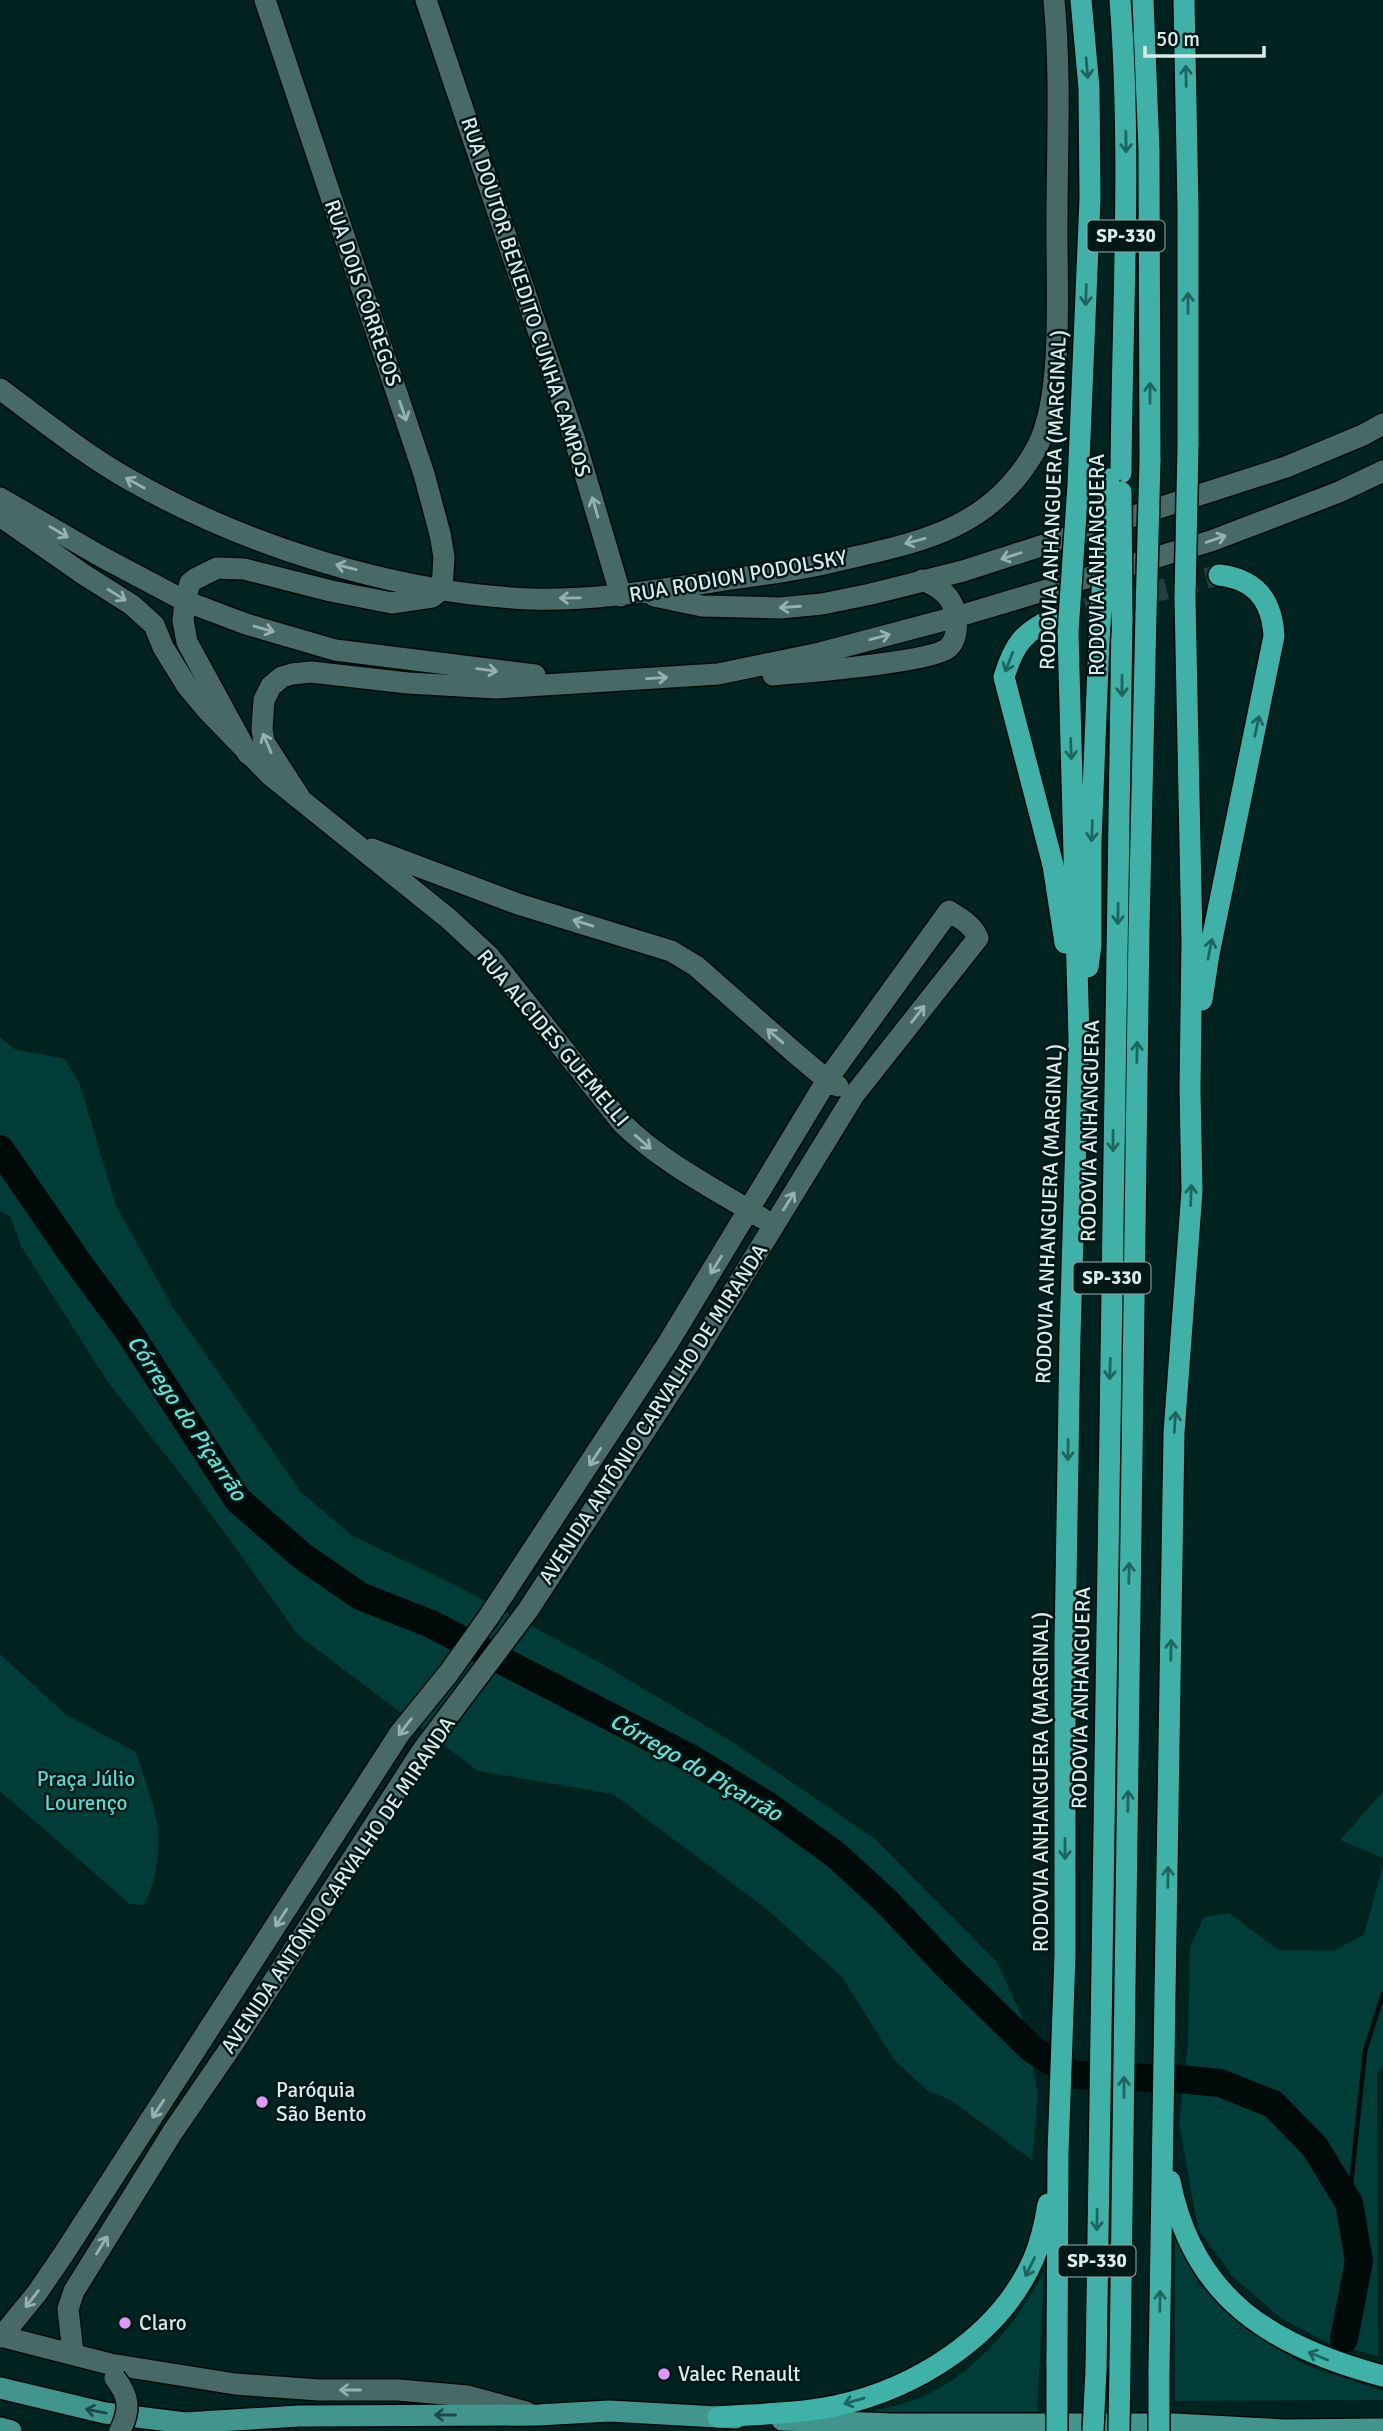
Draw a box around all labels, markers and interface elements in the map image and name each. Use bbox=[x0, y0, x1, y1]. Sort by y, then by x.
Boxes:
scale bar bbox=[1145, 14, 1264, 58]
text: 50 m bbox=[1156, 26, 1200, 52]
one-way arrow bbox=[1081, 56, 1094, 79]
one-way arrow bbox=[1179, 65, 1193, 88]
street label: RUA DOUTOR BENEDITO CUNHA CAMPOS bbox=[455, 114, 597, 480]
one-way arrow bbox=[1119, 130, 1133, 153]
street label: RUA DOIS CÓRREGOS bbox=[319, 196, 407, 390]
road number: SP-330 bbox=[1088, 220, 1164, 252]
one-way arrow bbox=[1079, 284, 1092, 307]
one-way arrow bbox=[1181, 292, 1195, 315]
street label: RODOVIA ANHANGUERA (MARGINAL) bbox=[1034, 329, 1072, 671]
one-way arrow bbox=[1143, 381, 1157, 404]
one-way arrow bbox=[398, 399, 410, 421]
street label: RODOVIA ANHANGUERA bbox=[1084, 454, 1110, 676]
one-way arrow bbox=[125, 476, 146, 489]
one-way arrow bbox=[587, 496, 600, 518]
one-way arrow bbox=[49, 525, 69, 539]
one-way arrow bbox=[1204, 532, 1226, 544]
one-way arrow bbox=[904, 535, 927, 548]
street label: RUA RODION PODOLSKY bbox=[627, 544, 849, 608]
one-way arrow bbox=[1000, 550, 1022, 563]
one-way arrow bbox=[335, 560, 358, 573]
one-way arrow bbox=[107, 588, 126, 603]
one-way arrow bbox=[559, 591, 582, 605]
one-way arrow bbox=[779, 601, 802, 614]
one-way arrow bbox=[253, 623, 275, 636]
one-way arrow bbox=[869, 629, 891, 642]
one-way arrow bbox=[1002, 651, 1015, 673]
one-way arrow bbox=[475, 663, 498, 676]
one-way arrow bbox=[645, 671, 668, 684]
one-way arrow bbox=[1115, 675, 1129, 698]
one-way arrow bbox=[1251, 715, 1265, 738]
one-way arrow bbox=[260, 733, 273, 754]
one-way arrow bbox=[1064, 738, 1078, 761]
one-way arrow bbox=[1085, 819, 1098, 842]
one-way arrow bbox=[1111, 902, 1125, 925]
one-way arrow bbox=[572, 916, 594, 929]
one-way arrow bbox=[1204, 938, 1217, 961]
street label: RUA ALCIDES GUEMELLI bbox=[471, 944, 635, 1132]
one-way arrow bbox=[911, 1005, 926, 1024]
street label: RODOVIA ANHANGUERA bbox=[1075, 1020, 1105, 1242]
one-way arrow bbox=[767, 1028, 785, 1044]
one-way arrow bbox=[1130, 1040, 1144, 1063]
street label: RODOVIA ANHANGUERA (MARGINAL) bbox=[1030, 1043, 1068, 1385]
one-way arrow bbox=[1106, 1130, 1120, 1153]
one-way arrow bbox=[633, 1134, 651, 1150]
one-way arrow bbox=[1185, 1184, 1198, 1207]
one-way arrow bbox=[782, 1191, 796, 1211]
street label: AVENIDA ANTÔNIO CARVALHO DE MIRANDA bbox=[533, 1239, 773, 1589]
one-way arrow bbox=[709, 1255, 724, 1274]
road number: SP-330 bbox=[1074, 1262, 1150, 1294]
water label: Córrego do Piçarrão bbox=[121, 1329, 254, 1507]
one-way arrow bbox=[1103, 1357, 1116, 1380]
one-way arrow bbox=[1169, 1411, 1182, 1434]
one-way arrow bbox=[1061, 1438, 1075, 1461]
one-way arrow bbox=[588, 1447, 602, 1467]
one-way arrow bbox=[1123, 1562, 1136, 1585]
street label: RODOVIA ANHANGUERA bbox=[1066, 1587, 1096, 1809]
street label: RODOVIA ANHANGUERA (MARGINAL) bbox=[1028, 1612, 1054, 1952]
one-way arrow bbox=[1164, 1638, 1178, 1661]
water label: Córrego do Piçarrão bbox=[605, 1706, 788, 1829]
street label: AVENIDA ANTÔNIO CARVALHO DE MIRANDA bbox=[215, 1712, 461, 2058]
one-way arrow bbox=[397, 1718, 412, 1736]
park label: Praça Júlio Lourenço bbox=[37, 1766, 135, 1816]
one-way arrow bbox=[1121, 1789, 1135, 1812]
one-way arrow bbox=[1058, 1837, 1072, 1860]
one-way arrow bbox=[1161, 1866, 1175, 1889]
one-way arrow bbox=[273, 1907, 287, 1927]
one-way arrow bbox=[1117, 2076, 1131, 2099]
place label: Paróquia São Bento bbox=[276, 2077, 367, 2127]
marker: Paróquia São Bento bbox=[254, 2094, 270, 2110]
one-way arrow bbox=[150, 2099, 165, 2118]
one-way arrow bbox=[1091, 2208, 1104, 2231]
one-way arrow bbox=[94, 2236, 109, 2255]
road number: SP-330 bbox=[1058, 2246, 1136, 2276]
one-way arrow bbox=[1022, 2256, 1036, 2277]
one-way arrow bbox=[25, 2289, 40, 2307]
one-way arrow bbox=[1153, 2290, 1167, 2313]
place label: Claro bbox=[139, 2310, 187, 2336]
marker: Claro bbox=[117, 2315, 133, 2331]
one-way arrow bbox=[1308, 2348, 1329, 2361]
place label: Valec Renault bbox=[678, 2361, 800, 2387]
marker: Valec Renault bbox=[656, 2366, 672, 2382]
one-way arrow bbox=[339, 2383, 362, 2397]
one-way arrow bbox=[843, 2395, 866, 2408]
one-way arrow bbox=[85, 2404, 108, 2418]
one-way arrow bbox=[434, 2408, 457, 2422]

